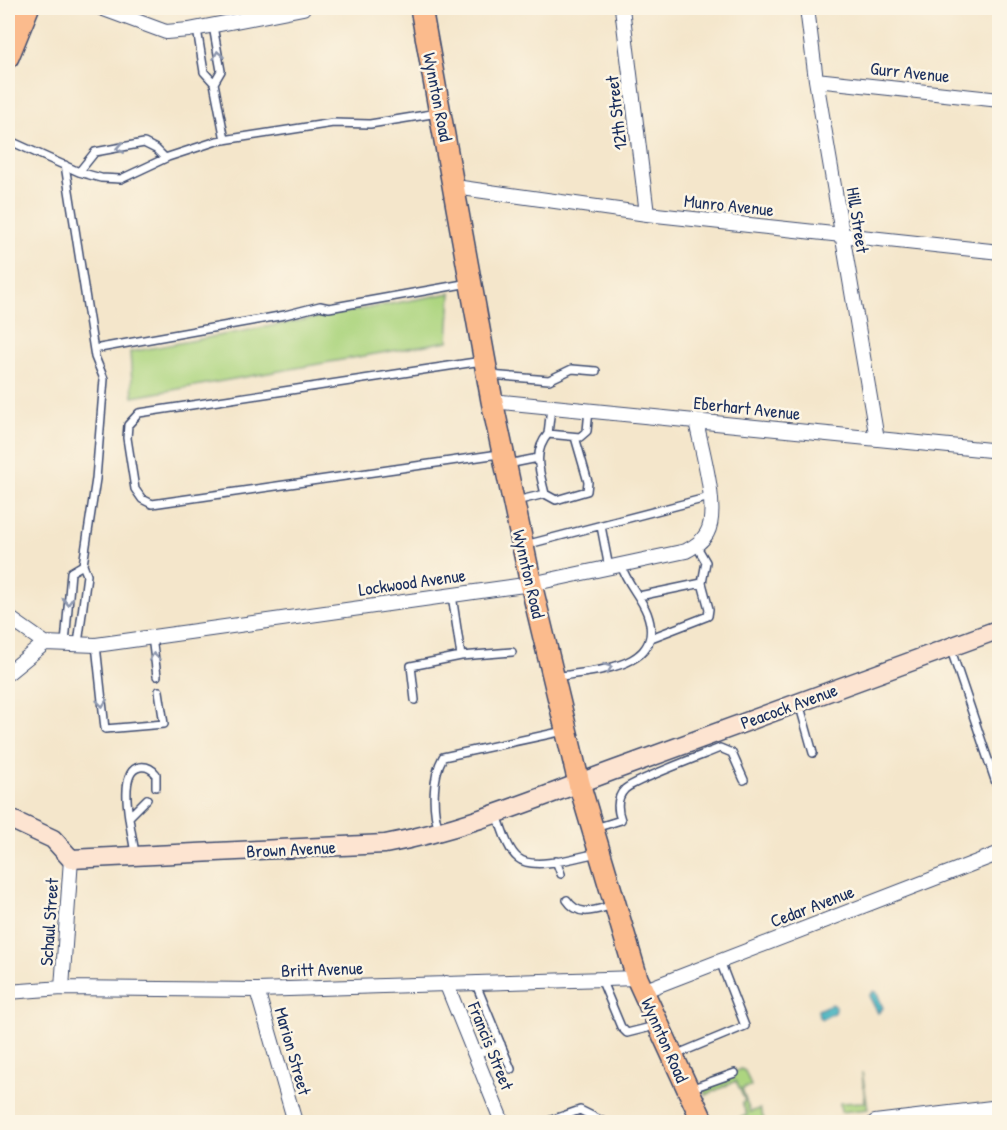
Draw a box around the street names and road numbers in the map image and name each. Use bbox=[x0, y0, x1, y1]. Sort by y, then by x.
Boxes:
street label: Wynnton Road bbox=[417, 50, 459, 144]
street label: Gurr Avenue bbox=[869, 55, 951, 89]
street label: 12th Street bbox=[599, 74, 633, 152]
street label: Hill Street bbox=[840, 185, 876, 255]
street label: Munro Avenue bbox=[683, 188, 775, 222]
street label: Eberhart Avenue bbox=[692, 390, 802, 426]
street label: Wynnton Road bbox=[507, 527, 551, 621]
street label: Lockwood Avenue bbox=[357, 562, 467, 602]
street label: Peacock Avenue bbox=[737, 677, 841, 735]
street label: Brown Avenue bbox=[246, 834, 336, 864]
street label: Schaul Street bbox=[33, 876, 65, 967]
street label: Cedar Avenue bbox=[767, 879, 857, 933]
street label: Britt Avenue bbox=[280, 955, 364, 983]
street label: Wynnton Road bbox=[635, 994, 695, 1086]
street label: Francis Street bbox=[462, 997, 520, 1094]
street label: Marion Street bbox=[269, 1004, 318, 1099]

